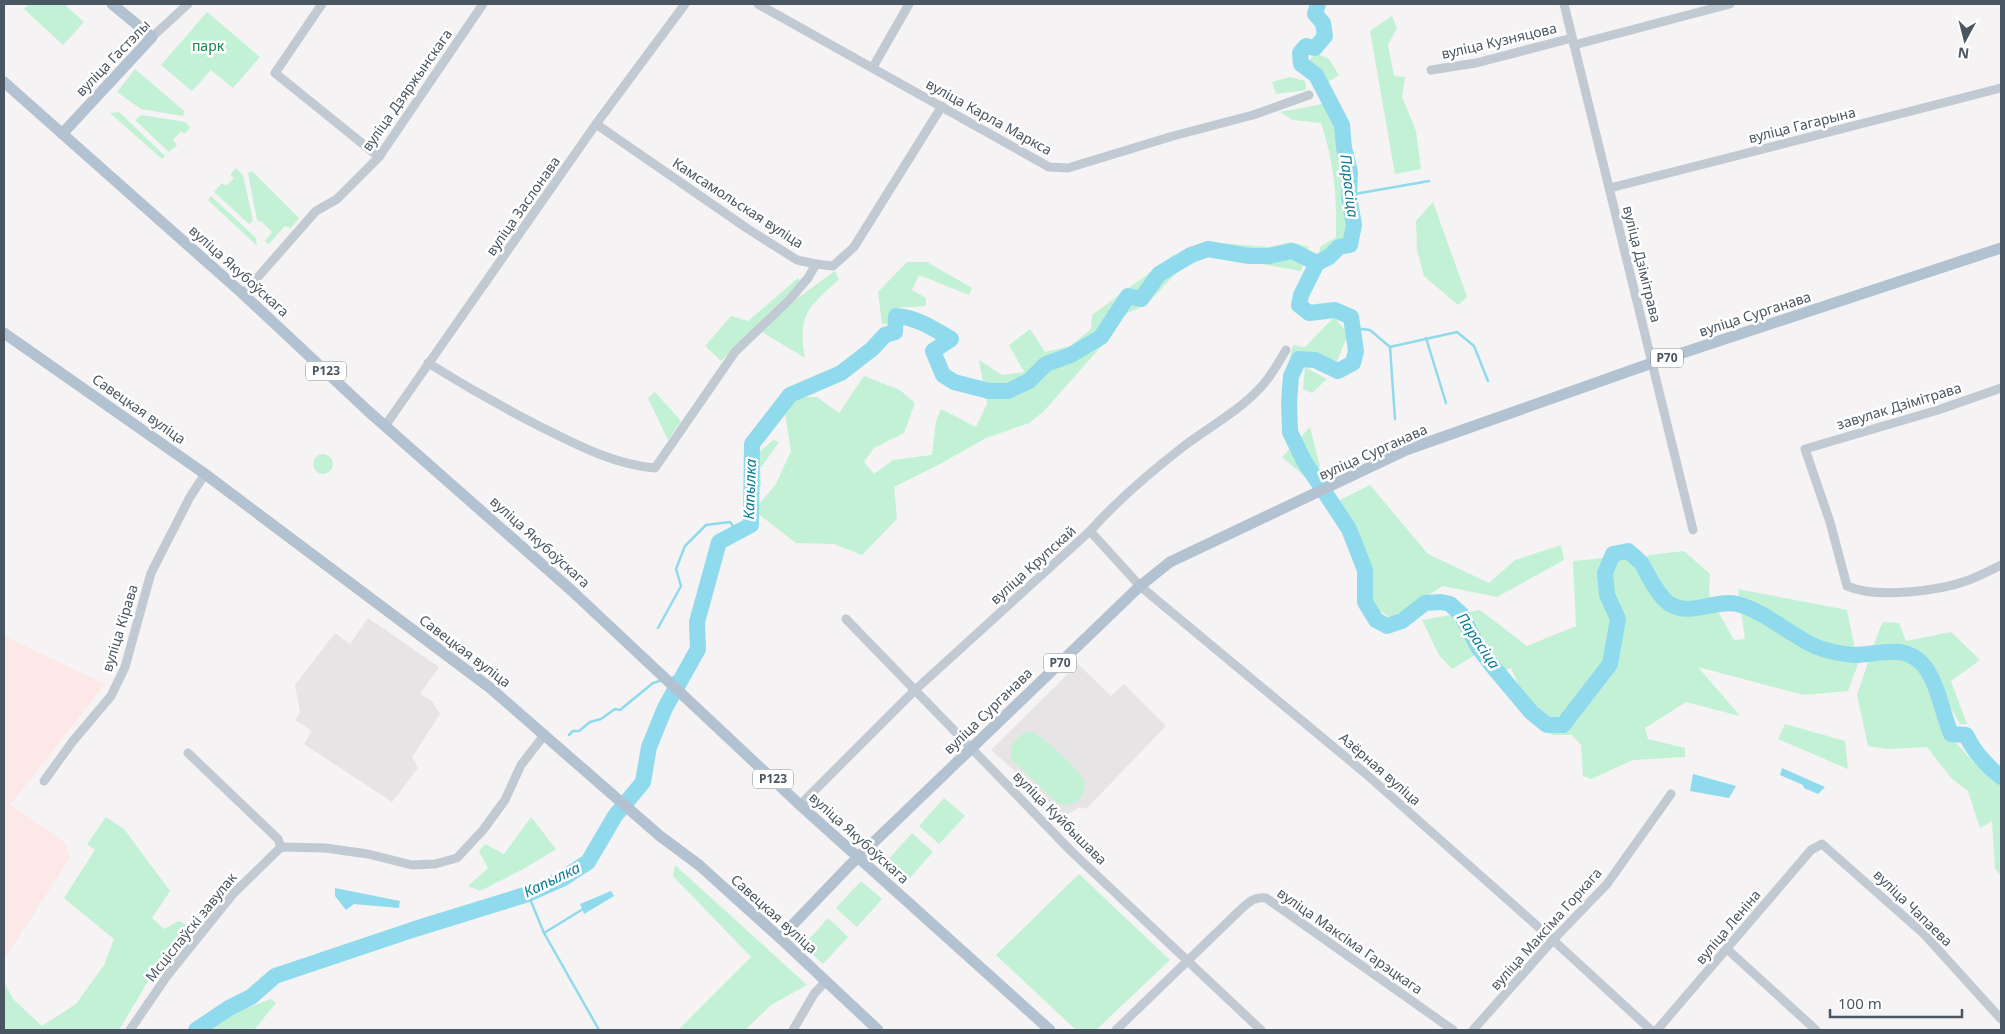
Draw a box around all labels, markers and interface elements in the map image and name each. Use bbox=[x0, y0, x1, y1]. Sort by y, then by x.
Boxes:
street label: вуліца Гастэлы bbox=[71, 15, 154, 100]
north arrow bbox=[1940, 15, 1990, 65]
street label: вуліца Кузняцова bbox=[1439, 18, 1558, 63]
street label: вуліца Дзяржынскага bbox=[357, 25, 456, 155]
park label: парк bbox=[192, 36, 225, 55]
text: N bbox=[1957, 43, 1970, 64]
street label: вуліца Карла Маркса bbox=[923, 74, 1056, 159]
street label: вуліца Гагарына bbox=[1746, 102, 1857, 147]
street label: вуліца Заслонава bbox=[481, 152, 564, 259]
street label: Камсамольская вуліца bbox=[669, 153, 807, 252]
water label: Парасіца bbox=[1336, 153, 1364, 219]
street label: вуліца Дзімітрава bbox=[1619, 204, 1666, 324]
street label: вуліца Якубоўскага bbox=[185, 221, 293, 321]
street label: вуліца Сурганава bbox=[1696, 286, 1813, 341]
road number: Р70 bbox=[1651, 348, 1683, 368]
road number: Р123 bbox=[306, 362, 346, 381]
street label: Савецкая вуліца bbox=[89, 369, 190, 448]
street label: завулак Дзімітрава bbox=[1834, 378, 1963, 434]
street label: вуліца Сурганава bbox=[1316, 419, 1430, 484]
water label: Капылка bbox=[738, 458, 760, 520]
street label: вуліца Якубоўскага bbox=[486, 492, 594, 592]
street label: вуліца Крупскай bbox=[986, 521, 1080, 608]
street label: вуліца Кірава bbox=[97, 582, 142, 674]
water label: Парасіца bbox=[1453, 608, 1505, 673]
street label: Савецкая вуліца bbox=[416, 610, 515, 691]
road number: Р70 bbox=[1044, 654, 1076, 672]
street label: вуліца Сурганава bbox=[939, 663, 1036, 758]
street label: Азёрная вуліца bbox=[1335, 728, 1425, 809]
street label: вуліца Куйбышава bbox=[1009, 767, 1111, 869]
road number: Р123 bbox=[753, 770, 793, 789]
street label: вуліца Якубоўскага bbox=[805, 788, 913, 888]
water label: Капылка bbox=[520, 857, 584, 901]
street label: вуліца Максіма Горкага bbox=[1486, 863, 1606, 994]
street label: вуліца Чапаева bbox=[1870, 865, 1957, 950]
street label: Мсціслаўскі завулак bbox=[141, 868, 241, 985]
street label: Савецкая вуліца bbox=[727, 870, 822, 957]
street label: вуліца Максіма Гарэцкага bbox=[1274, 883, 1427, 998]
street label: вуліца Леніна bbox=[1691, 885, 1764, 968]
scale bar bbox=[1830, 986, 1962, 1018]
text: 100 m bbox=[1838, 993, 1882, 1013]

